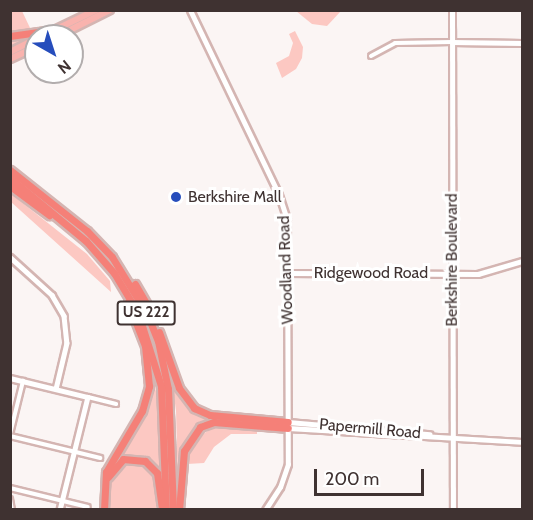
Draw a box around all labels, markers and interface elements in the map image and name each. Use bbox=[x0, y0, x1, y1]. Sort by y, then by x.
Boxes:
north arrow bbox=[24, 24, 84, 84]
text: N bbox=[54, 56, 75, 78]
place label: Berkshire Mall bbox=[188, 187, 281, 207]
marker: Berkshire Mall bbox=[169, 190, 183, 204]
street label: Berkshire Boulevard bbox=[442, 193, 462, 327]
street label: Woodland Road bbox=[275, 215, 297, 325]
street label: Ridgewood Road bbox=[314, 263, 428, 283]
road number: US 222 bbox=[116, 301, 176, 325]
street label: Papermill Road bbox=[318, 415, 422, 443]
scale bar bbox=[317, 457, 426, 495]
text: 200 m bbox=[325, 468, 379, 490]

